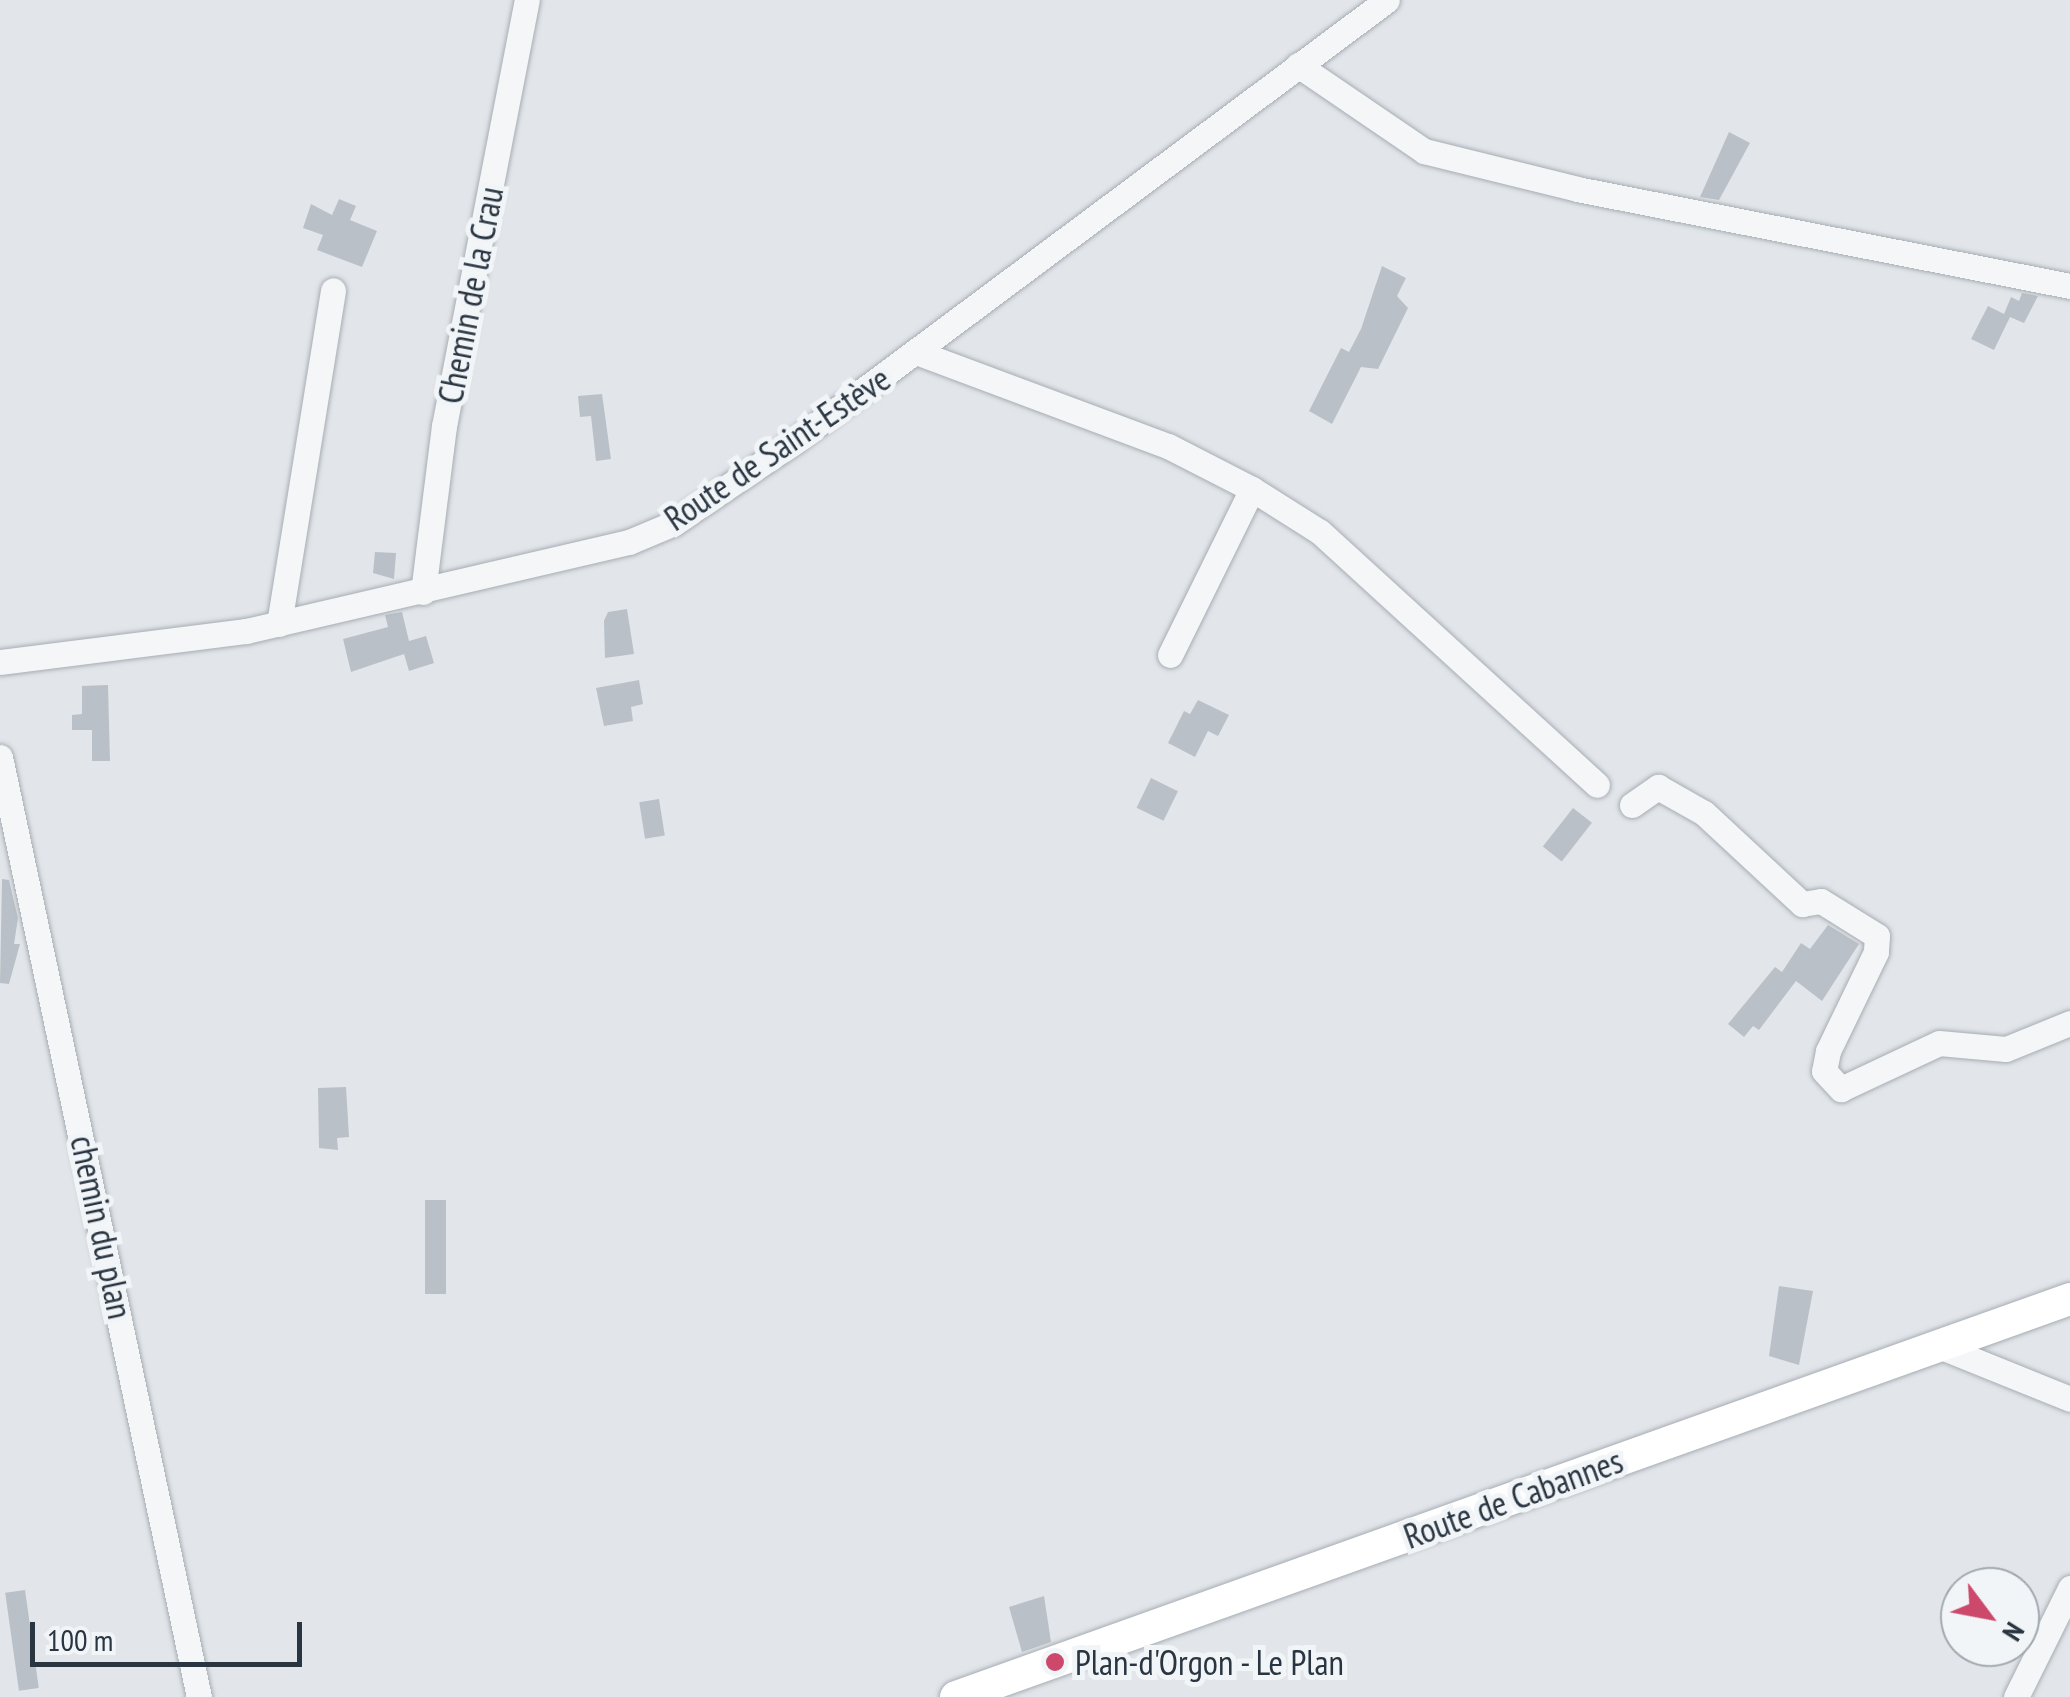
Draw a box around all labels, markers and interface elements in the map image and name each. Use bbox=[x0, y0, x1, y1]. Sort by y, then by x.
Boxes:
street label: Chemin de la Crau bbox=[428, 183, 512, 407]
street label: Route de Saint-Estève bbox=[656, 357, 898, 539]
street label: chemin du plan bbox=[62, 1132, 142, 1322]
street label: Route de Cabannes bbox=[1398, 1439, 1628, 1557]
north arrow bbox=[1940, 1567, 2040, 1667]
scale bar bbox=[35, 1602, 308, 1664]
text: N bbox=[1994, 1616, 2034, 1648]
text: 100 m bbox=[47, 1620, 113, 1659]
place label: Plan-d'Orgon - Le Plan bbox=[1075, 1641, 1346, 1683]
marker: Plan-d'Orgon - Le Plan bbox=[1044, 1651, 1066, 1673]

